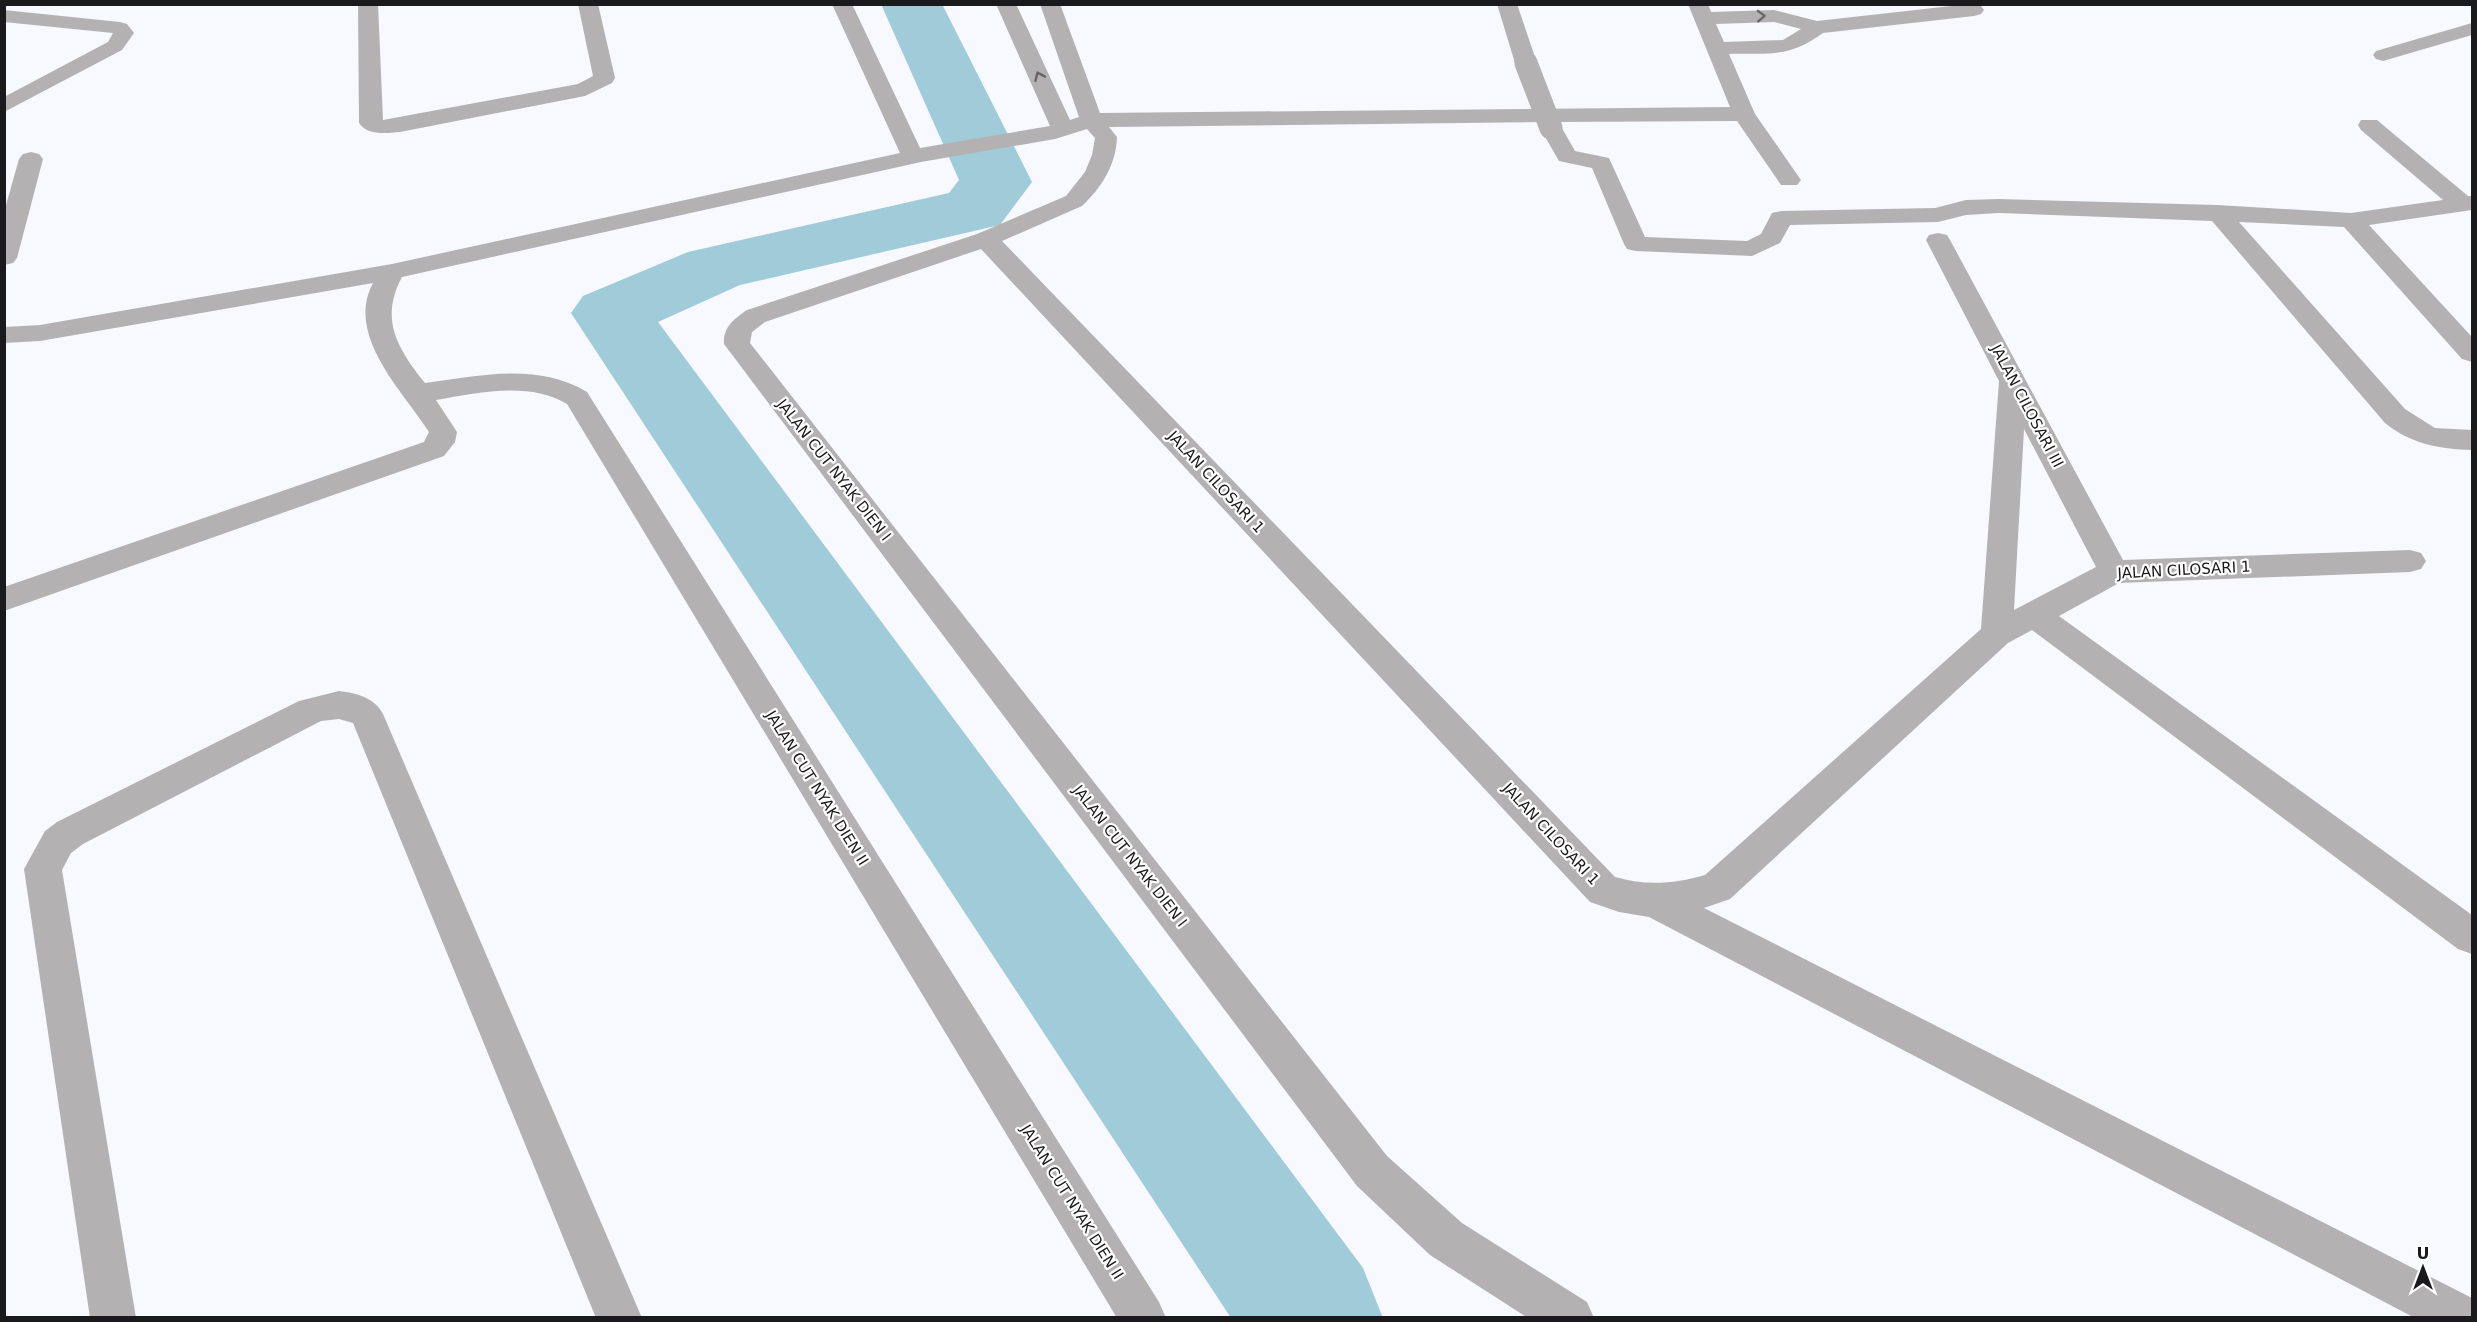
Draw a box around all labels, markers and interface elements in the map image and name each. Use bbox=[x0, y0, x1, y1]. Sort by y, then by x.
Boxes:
one-way arrow bbox=[1757, 10, 1766, 23]
one-way arrow bbox=[1034, 72, 1046, 83]
street label: JALAN CILOSARI III bbox=[1986, 340, 2067, 471]
street label: JALAN CUT NYAK DIEN I bbox=[773, 395, 895, 544]
street label: JALAN CILOSARI 1 bbox=[1163, 426, 1268, 537]
street label: JALAN CILOSARI 1 bbox=[2116, 558, 2251, 583]
street label: JALAN CUT NYAK DIEN II bbox=[761, 706, 872, 869]
street label: JALAN CILOSARI 1 bbox=[1498, 778, 1603, 889]
street label: JALAN CUT NYAK DIEN I bbox=[1069, 781, 1191, 930]
street label: JALAN CUT NYAK DIEN II bbox=[1016, 1120, 1127, 1283]
north arrow bbox=[2393, 1238, 2453, 1298]
text: U bbox=[2417, 1244, 2430, 1263]

